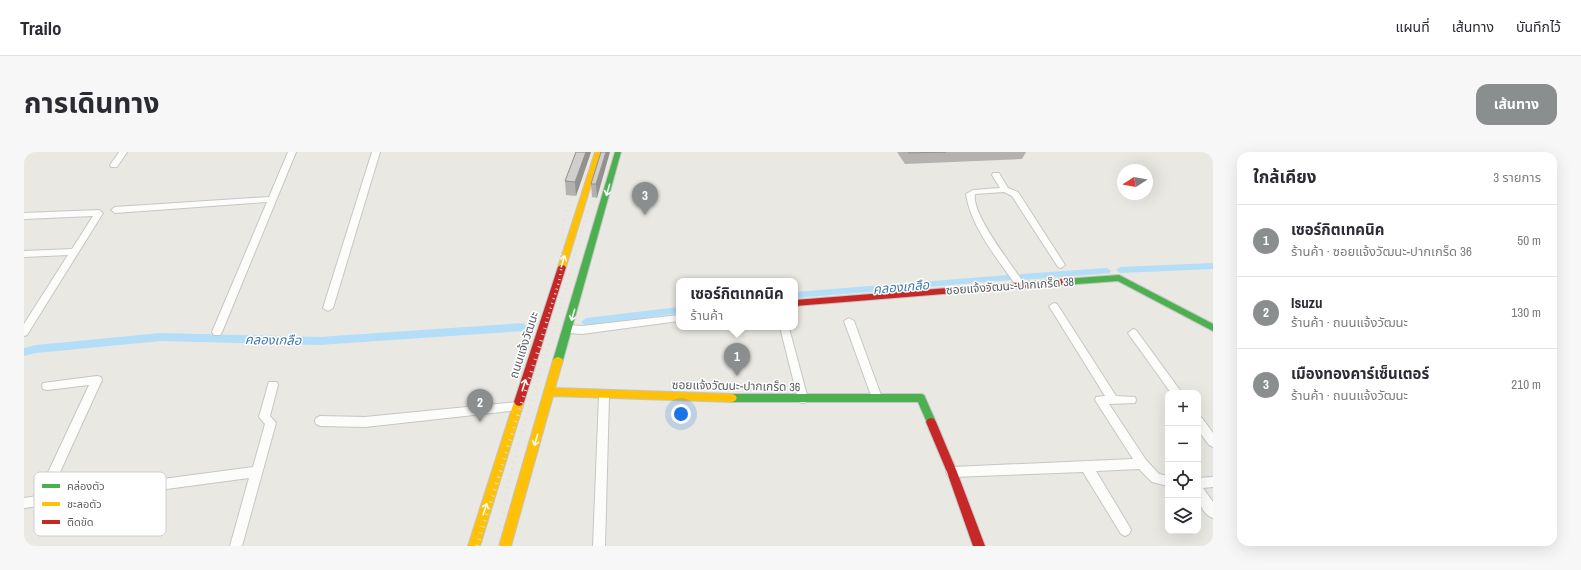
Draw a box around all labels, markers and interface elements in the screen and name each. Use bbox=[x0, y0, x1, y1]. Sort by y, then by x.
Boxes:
text: Trailo bbox=[20, 15, 62, 41]
text: แผนที่ bbox=[1396, 18, 1430, 36]
text: เส้นทาง bbox=[1452, 18, 1494, 36]
text: บันทึกไว้ bbox=[1516, 18, 1561, 36]
text: การเดินทาง bbox=[24, 84, 159, 122]
button: เส้นทาง bbox=[1476, 84, 1557, 125]
north arrow bbox=[1117, 164, 1153, 200]
text: ใกล้เคียง bbox=[1253, 165, 1316, 188]
text: 3 รายการ bbox=[1493, 169, 1541, 186]
pin: 3 bbox=[632, 182, 658, 215]
one-way arrow bbox=[603, 183, 611, 196]
text: เซอร์กิตเทคนิค bbox=[1291, 219, 1384, 240]
text: 1 bbox=[1263, 232, 1269, 249]
text: 50 m bbox=[1517, 232, 1541, 249]
text: ร้านค้า · ซอยแจ้งวัฒนะ-ปากเกร็ด 36 bbox=[1291, 243, 1472, 260]
one-way arrow bbox=[560, 255, 568, 267]
street label: ซอยแจ้งวัฒนะ-ปากเกร็ด 38 bbox=[945, 274, 1075, 298]
water label: คลองเกลือ bbox=[872, 276, 930, 298]
popup bbox=[676, 278, 798, 330]
text: เซอร์กิตเทคนิค bbox=[690, 283, 784, 304]
text: Isuzu bbox=[1291, 292, 1322, 313]
text: 2 bbox=[1263, 304, 1269, 321]
text: 130 m bbox=[1511, 304, 1541, 321]
text: ร้านค้า bbox=[690, 307, 723, 324]
one-way arrow bbox=[569, 308, 576, 321]
street label: ถนนแจ้งวัฒนะ bbox=[506, 310, 542, 380]
text: ร้านค้า · ถนนแจ้งวัฒนะ bbox=[1291, 314, 1408, 331]
water label: คลองเกลือ bbox=[245, 331, 302, 349]
pin: 1 bbox=[724, 343, 750, 376]
text: เมืองทองคาร์เซ็นเตอร์ bbox=[1291, 363, 1429, 384]
text: 3 bbox=[1263, 376, 1269, 393]
text: 210 m bbox=[1511, 376, 1541, 393]
street label: ซอยแจ้งวัฒนะ-ปากเกร็ด 36 bbox=[672, 377, 800, 395]
one-way arrow bbox=[521, 378, 528, 391]
text: ร้านค้า · ถนนแจ้งวัฒนะ bbox=[1291, 387, 1408, 404]
pin: 2 bbox=[467, 389, 493, 422]
map controls bbox=[1165, 390, 1201, 534]
button: + bbox=[1165, 390, 1201, 426]
your location bbox=[671, 404, 691, 424]
button: − bbox=[1165, 426, 1201, 462]
one-way arrow bbox=[532, 433, 539, 446]
button: locate bbox=[1165, 462, 1201, 498]
legend bbox=[34, 472, 166, 536]
text: คล่องตัว bbox=[67, 479, 105, 493]
text: ชะลอตัว bbox=[67, 497, 102, 511]
button: layers bbox=[1165, 498, 1201, 534]
one-way arrow bbox=[482, 502, 489, 515]
text: ติดขัด bbox=[67, 515, 94, 529]

